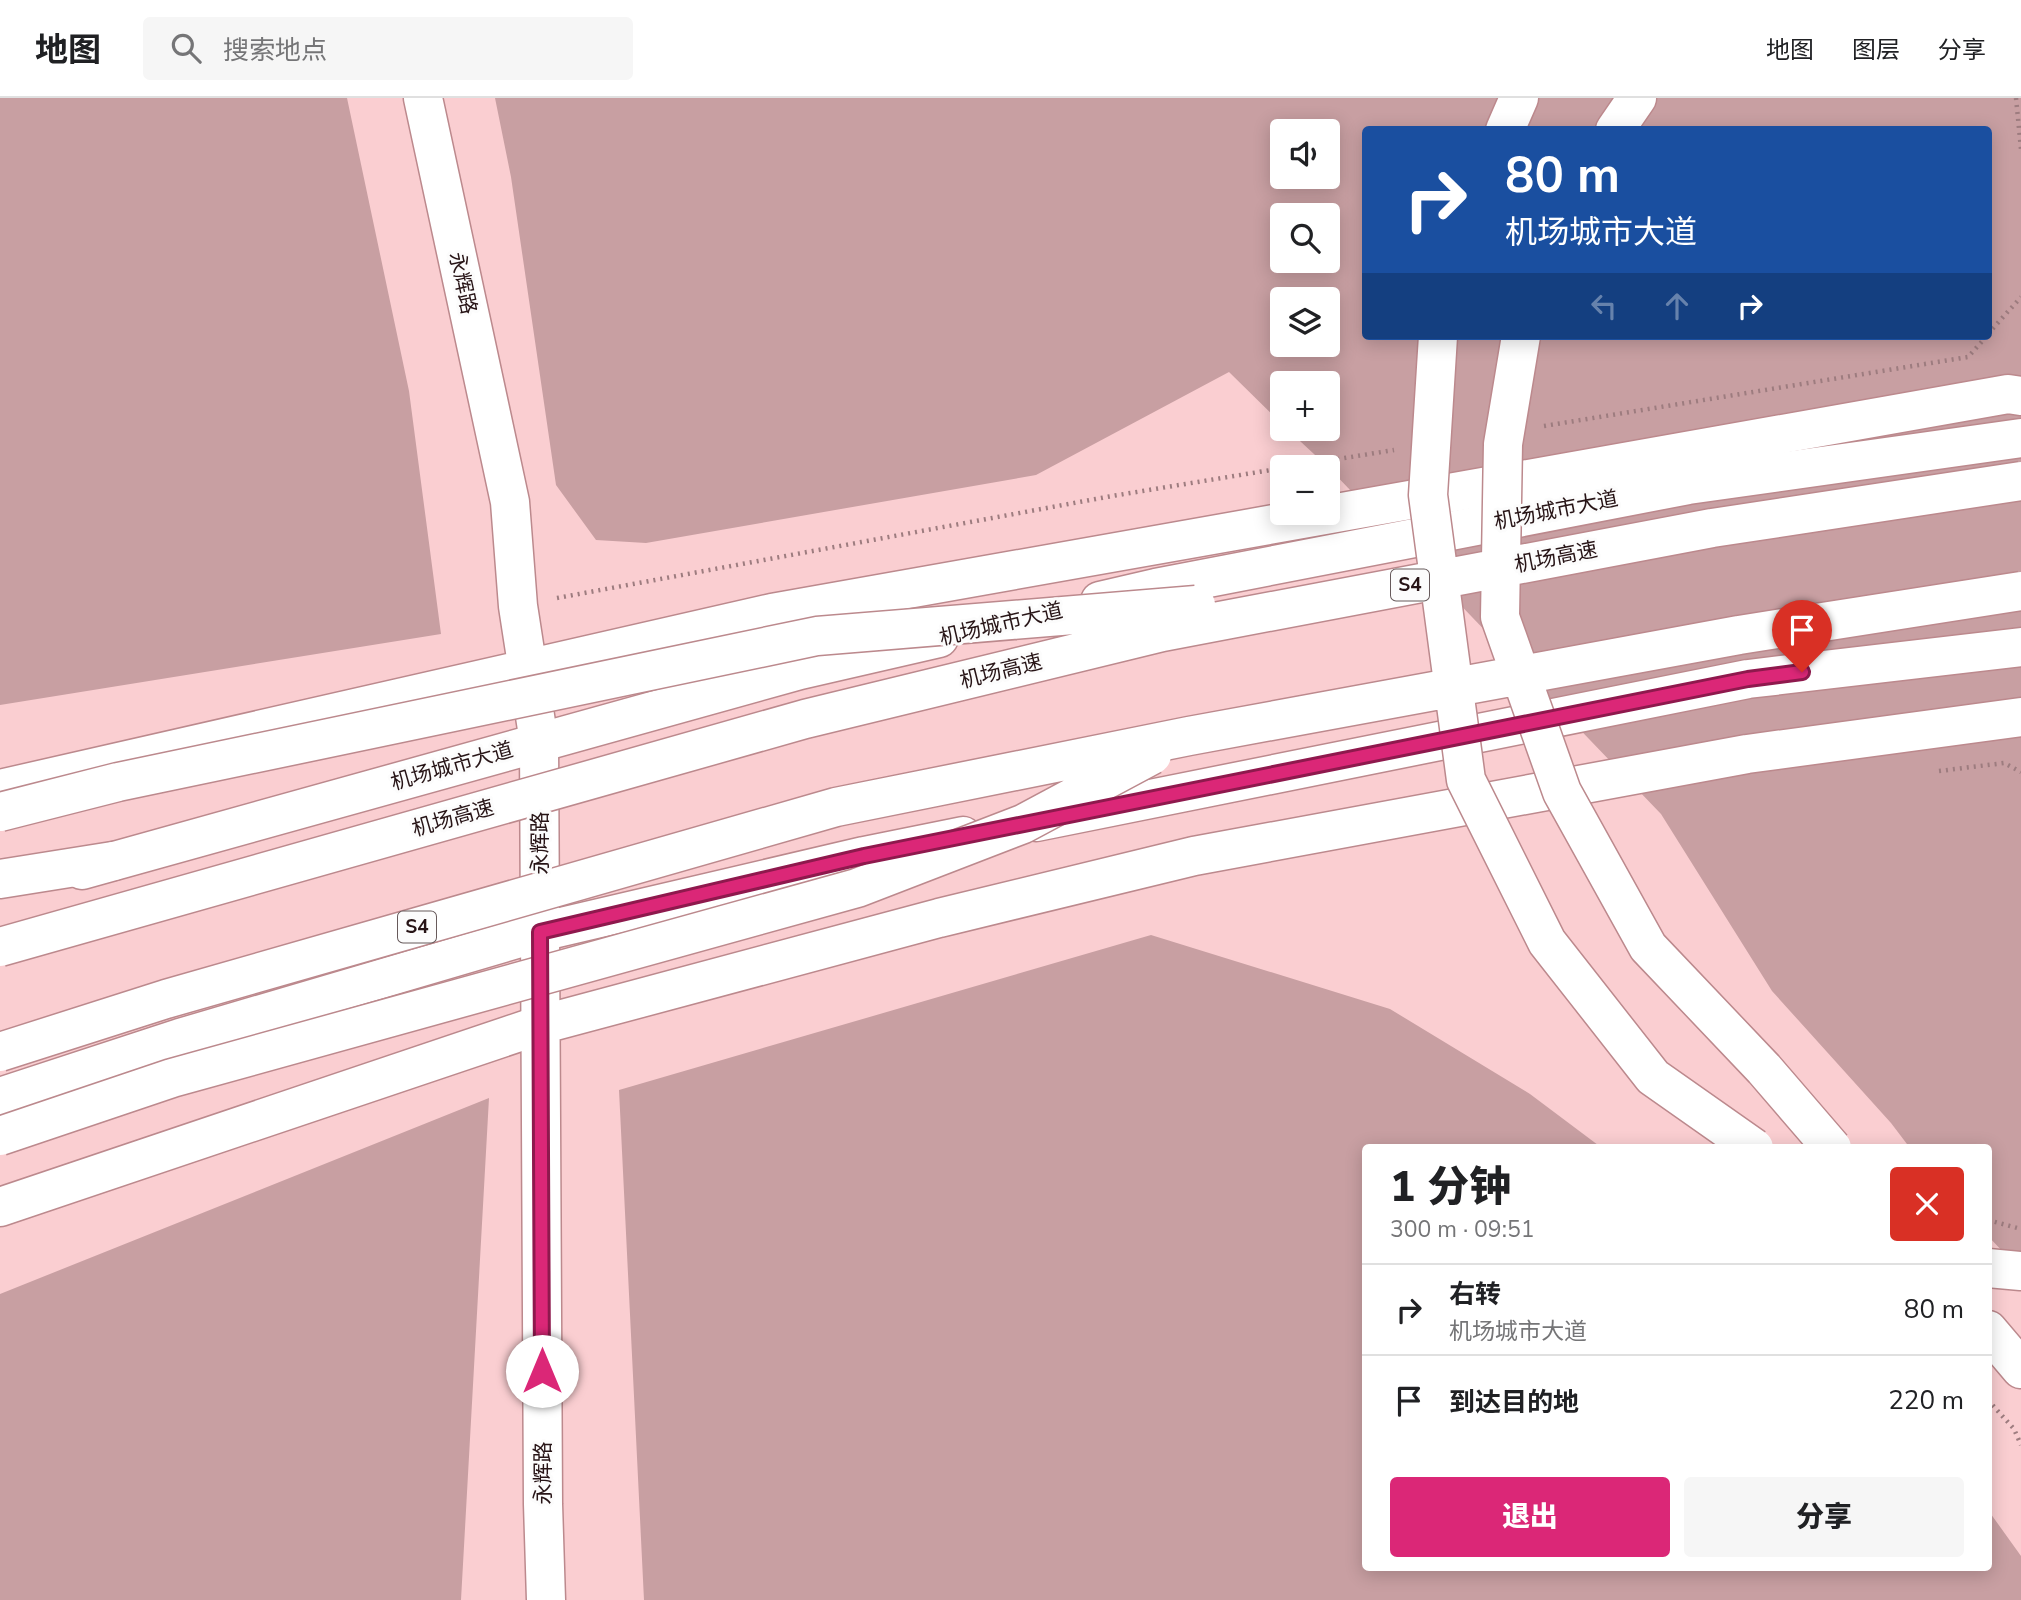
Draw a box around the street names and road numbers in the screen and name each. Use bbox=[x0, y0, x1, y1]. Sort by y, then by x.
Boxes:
street label: 永辉路 bbox=[443, 249, 483, 317]
street label: 机场城市大道 bbox=[1491, 484, 1621, 536]
street label: 机场高速 bbox=[1512, 535, 1600, 579]
road number: S4 bbox=[1391, 570, 1429, 600]
street label: 机场城市大道 bbox=[936, 596, 1066, 652]
street label: 机场高速 bbox=[957, 647, 1045, 695]
street label: 机场城市大道 bbox=[388, 735, 516, 797]
street label: 机场高速 bbox=[409, 793, 497, 843]
street label: 永辉路 bbox=[526, 812, 554, 875]
road number: S4 bbox=[398, 912, 436, 942]
street label: 永辉路 bbox=[529, 1442, 557, 1505]

